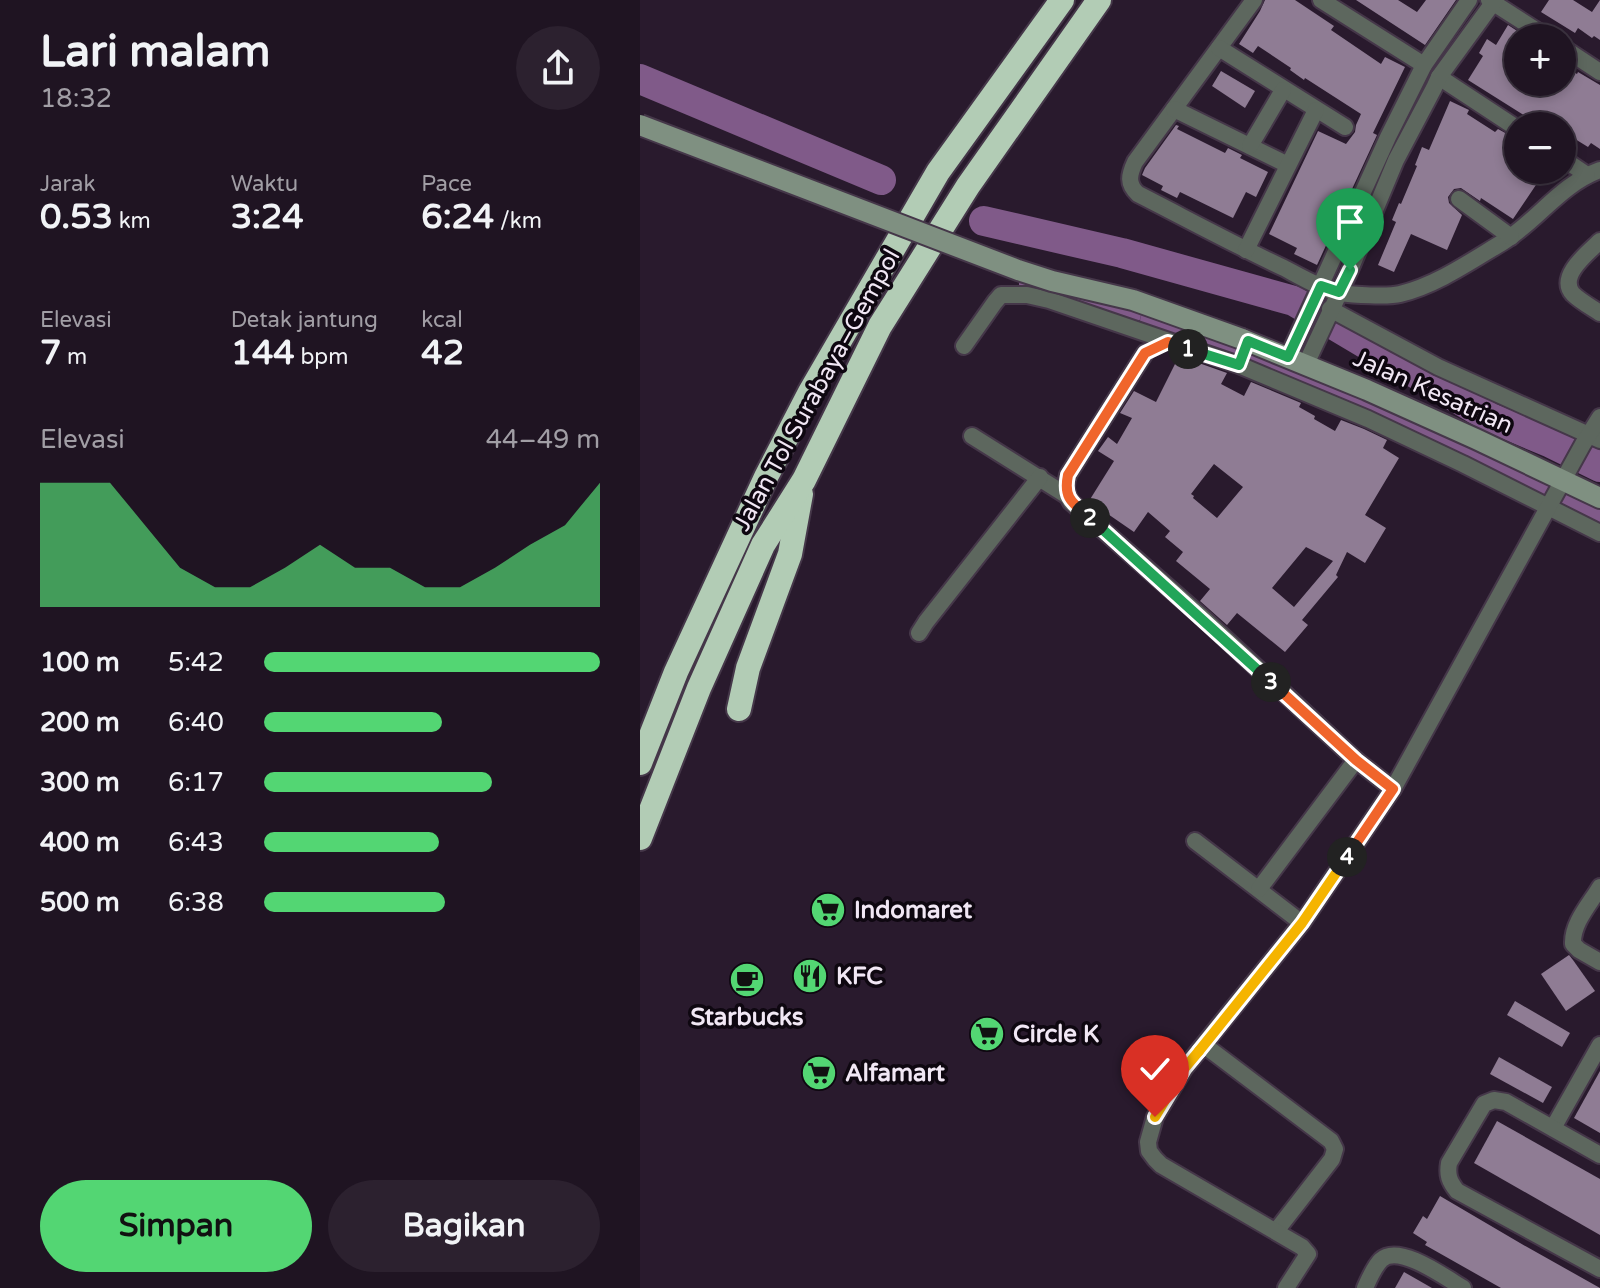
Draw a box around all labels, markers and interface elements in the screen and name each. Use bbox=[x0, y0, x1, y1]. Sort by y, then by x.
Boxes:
map controls bbox=[1504, 24, 1576, 184]
button: + bbox=[1504, 24, 1576, 96]
text: Lari malam bbox=[40, 26, 271, 79]
button: share bbox=[516, 26, 600, 110]
text: 18:32 bbox=[40, 83, 112, 114]
button: − bbox=[1504, 112, 1576, 184]
text: Jarak bbox=[40, 171, 95, 197]
text: Waktu bbox=[231, 171, 298, 197]
text: Pace bbox=[421, 171, 472, 197]
pin bbox=[1316, 188, 1384, 270]
text: 0.53 bbox=[40, 197, 113, 238]
text: 3:24 bbox=[231, 197, 304, 238]
text: 6:24 bbox=[421, 197, 494, 238]
icon: arrive bbox=[1328, 200, 1372, 244]
text: km bbox=[113, 208, 151, 234]
text: /km bbox=[494, 208, 542, 234]
street label: Jalan Tol Surabaya–Gempol bbox=[727, 244, 907, 536]
text: Elevasi bbox=[40, 307, 112, 333]
text: Detak jantung bbox=[231, 307, 378, 333]
text: kcal bbox=[421, 307, 463, 333]
pin: 1 bbox=[1168, 329, 1208, 369]
text: 7 bbox=[40, 333, 61, 374]
text: 144 bbox=[231, 333, 295, 374]
text: 42 bbox=[421, 333, 464, 374]
text: 1 bbox=[1181, 336, 1195, 362]
text: m bbox=[61, 344, 87, 370]
text: bpm bbox=[295, 344, 348, 370]
street label: Jalan Kesatrian bbox=[1349, 344, 1517, 440]
text: Elevasi bbox=[40, 424, 125, 455]
text: 44–49 m bbox=[486, 424, 600, 455]
pin: 2 bbox=[1070, 498, 1110, 538]
text: 2 bbox=[1083, 505, 1097, 531]
text: 100 m bbox=[40, 647, 120, 678]
text: 5:42 bbox=[168, 647, 224, 678]
pin: 3 bbox=[1251, 662, 1291, 702]
text: 3 bbox=[1264, 669, 1278, 695]
text: 200 m bbox=[40, 707, 120, 738]
text: 6:40 bbox=[168, 707, 224, 738]
text: 300 m bbox=[40, 767, 120, 798]
text: 6:17 bbox=[168, 767, 224, 798]
text: 400 m bbox=[40, 827, 120, 858]
text: 6:43 bbox=[168, 827, 224, 858]
pin: 4 bbox=[1327, 837, 1367, 877]
text: 4 bbox=[1340, 844, 1354, 870]
text: 500 m bbox=[40, 887, 120, 918]
text: 6:38 bbox=[168, 887, 224, 918]
supermarket icon: Indomaret bbox=[809, 891, 847, 929]
place label: Indomaret bbox=[854, 896, 973, 925]
restaurant icon: KFC bbox=[791, 957, 829, 995]
cafe icon: Starbucks bbox=[728, 961, 766, 999]
place label: KFC bbox=[836, 962, 883, 991]
place label: Starbucks bbox=[690, 1003, 804, 1032]
supermarket icon: Circle K bbox=[968, 1015, 1006, 1053]
place label: Circle K bbox=[1013, 1020, 1099, 1049]
pin bbox=[1121, 1035, 1189, 1117]
icon: check bbox=[1133, 1047, 1177, 1091]
supermarket icon: Alfamart bbox=[800, 1054, 838, 1092]
place label: Alfamart bbox=[845, 1059, 946, 1088]
button: Simpan bbox=[40, 1180, 312, 1272]
button: Bagikan bbox=[328, 1180, 600, 1272]

